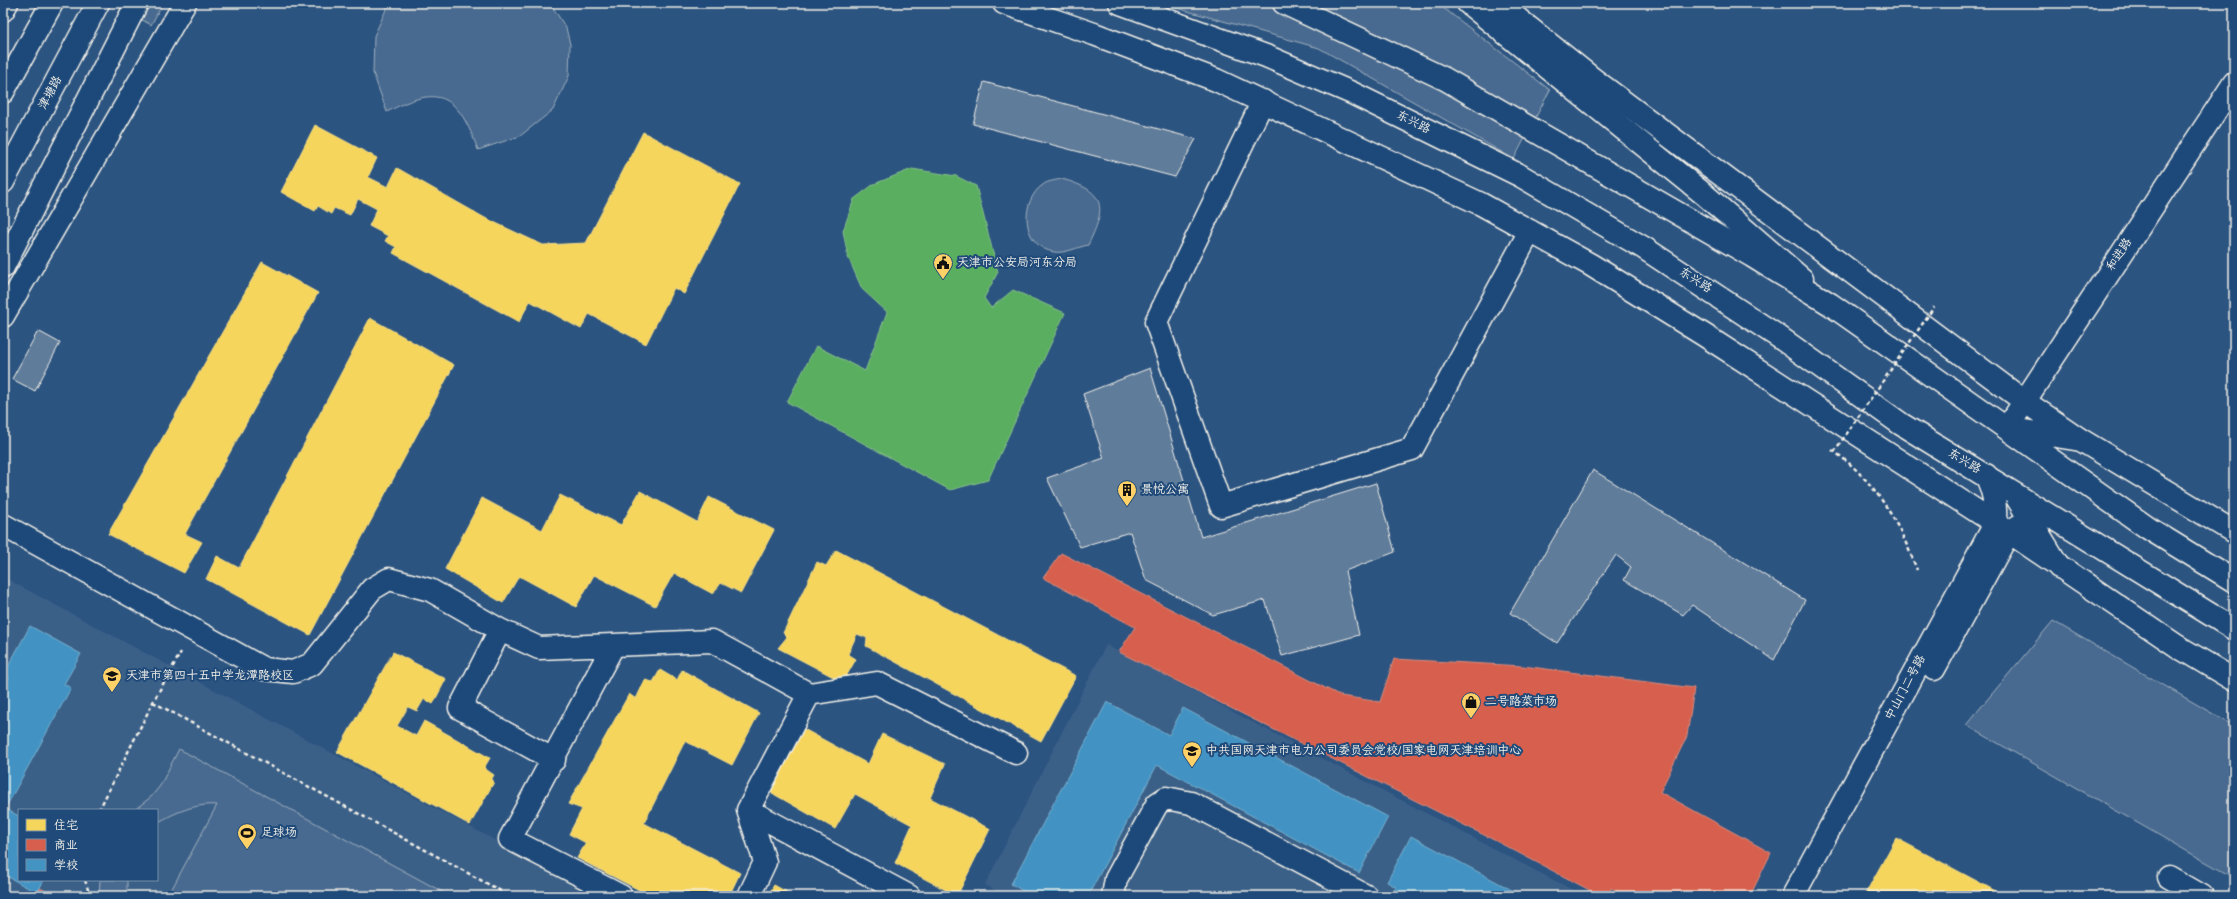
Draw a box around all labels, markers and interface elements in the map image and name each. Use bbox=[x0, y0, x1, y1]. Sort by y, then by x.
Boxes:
street label: 津塘路 bbox=[35, 73, 67, 113]
street label: 东兴路 bbox=[1393, 107, 1433, 139]
street label: 和进路 bbox=[2103, 235, 2137, 275]
public building icon: 天津市公安局河东分局 bbox=[932, 252, 954, 280]
place label: 天津市公安局河东分局 bbox=[957, 255, 1077, 272]
street label: 东兴路 bbox=[1675, 264, 1715, 298]
street label: 东兴路 bbox=[1944, 445, 1984, 479]
building icon: 景悦公寓 bbox=[1116, 479, 1138, 507]
place label: 景悦公寓 bbox=[1141, 482, 1189, 499]
street label: 中山门二号路 bbox=[1882, 652, 1930, 724]
school or university icon: 天津市第四十五中学龙潭路校区 bbox=[101, 665, 123, 693]
place label: 天津市第四十五中学龙潭路校区 bbox=[126, 668, 294, 685]
shop icon: 二号路菜市场 bbox=[1460, 691, 1482, 719]
place label: 二号路菜市场 bbox=[1485, 694, 1557, 711]
school or university icon: 中共国网天津市电力公司委员会党校/国家电网天津培训中心 bbox=[1181, 740, 1203, 768]
place label: 中共国网天津市电力公司委员会党校/国家电网天津培训中心 bbox=[1206, 743, 1521, 760]
legend bbox=[18, 809, 158, 881]
text: 住宅 bbox=[54, 818, 78, 835]
sports icon: 足球场 bbox=[236, 822, 258, 850]
place label: 足球场 bbox=[261, 825, 297, 842]
text: 商业 bbox=[54, 838, 78, 855]
text: 学校 bbox=[54, 858, 78, 875]

